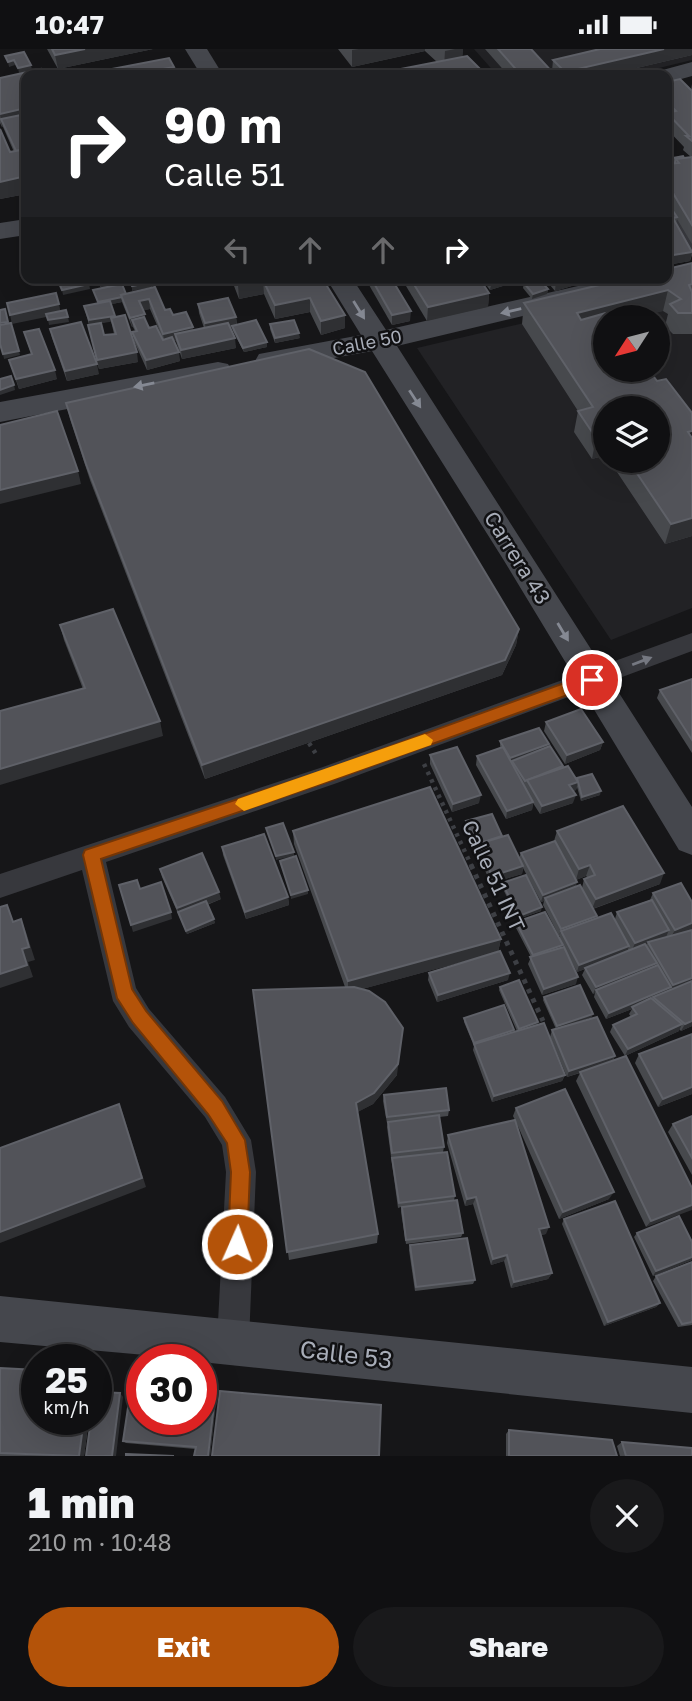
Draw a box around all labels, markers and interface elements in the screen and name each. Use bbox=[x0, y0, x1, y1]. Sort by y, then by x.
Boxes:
text: 10:47 bbox=[35, 9, 104, 40]
text: 90 m bbox=[164, 95, 282, 154]
icon: right bbox=[49, 98, 140, 189]
text: Calle 51 bbox=[164, 155, 285, 193]
icon: left bbox=[218, 231, 256, 269]
icon: ahead bbox=[291, 231, 329, 269]
icon: ahead bbox=[364, 231, 402, 269]
icon: right bbox=[437, 231, 475, 269]
one-way arrow bbox=[352, 300, 365, 319]
north arrow bbox=[593, 305, 670, 381]
map controls bbox=[593, 305, 670, 473]
one-way arrow bbox=[500, 306, 522, 317]
street label: Calle 50 bbox=[330, 325, 403, 360]
one-way arrow bbox=[133, 380, 155, 391]
one-way arrow bbox=[408, 389, 421, 408]
button: layers bbox=[593, 396, 670, 473]
street label: Carrera 43 bbox=[479, 506, 557, 609]
one-way arrow bbox=[557, 622, 570, 641]
pin bbox=[562, 650, 622, 710]
one-way arrow bbox=[632, 655, 653, 666]
icon: arrive bbox=[573, 661, 611, 699]
street label: Calle 51 INT bbox=[457, 816, 531, 935]
position arrow bbox=[200, 1207, 274, 1281]
street label: Calle 53 bbox=[298, 1333, 394, 1374]
speed limit sign: 30 bbox=[126, 1344, 217, 1435]
text: 25 bbox=[45, 1359, 88, 1401]
text: km/h bbox=[44, 1396, 89, 1418]
text: 1 min bbox=[28, 1477, 135, 1527]
button: close bbox=[590, 1479, 664, 1553]
text: 210 m · 10:48 bbox=[28, 1528, 172, 1556]
button: Exit bbox=[28, 1607, 339, 1687]
button: Share bbox=[353, 1607, 664, 1687]

